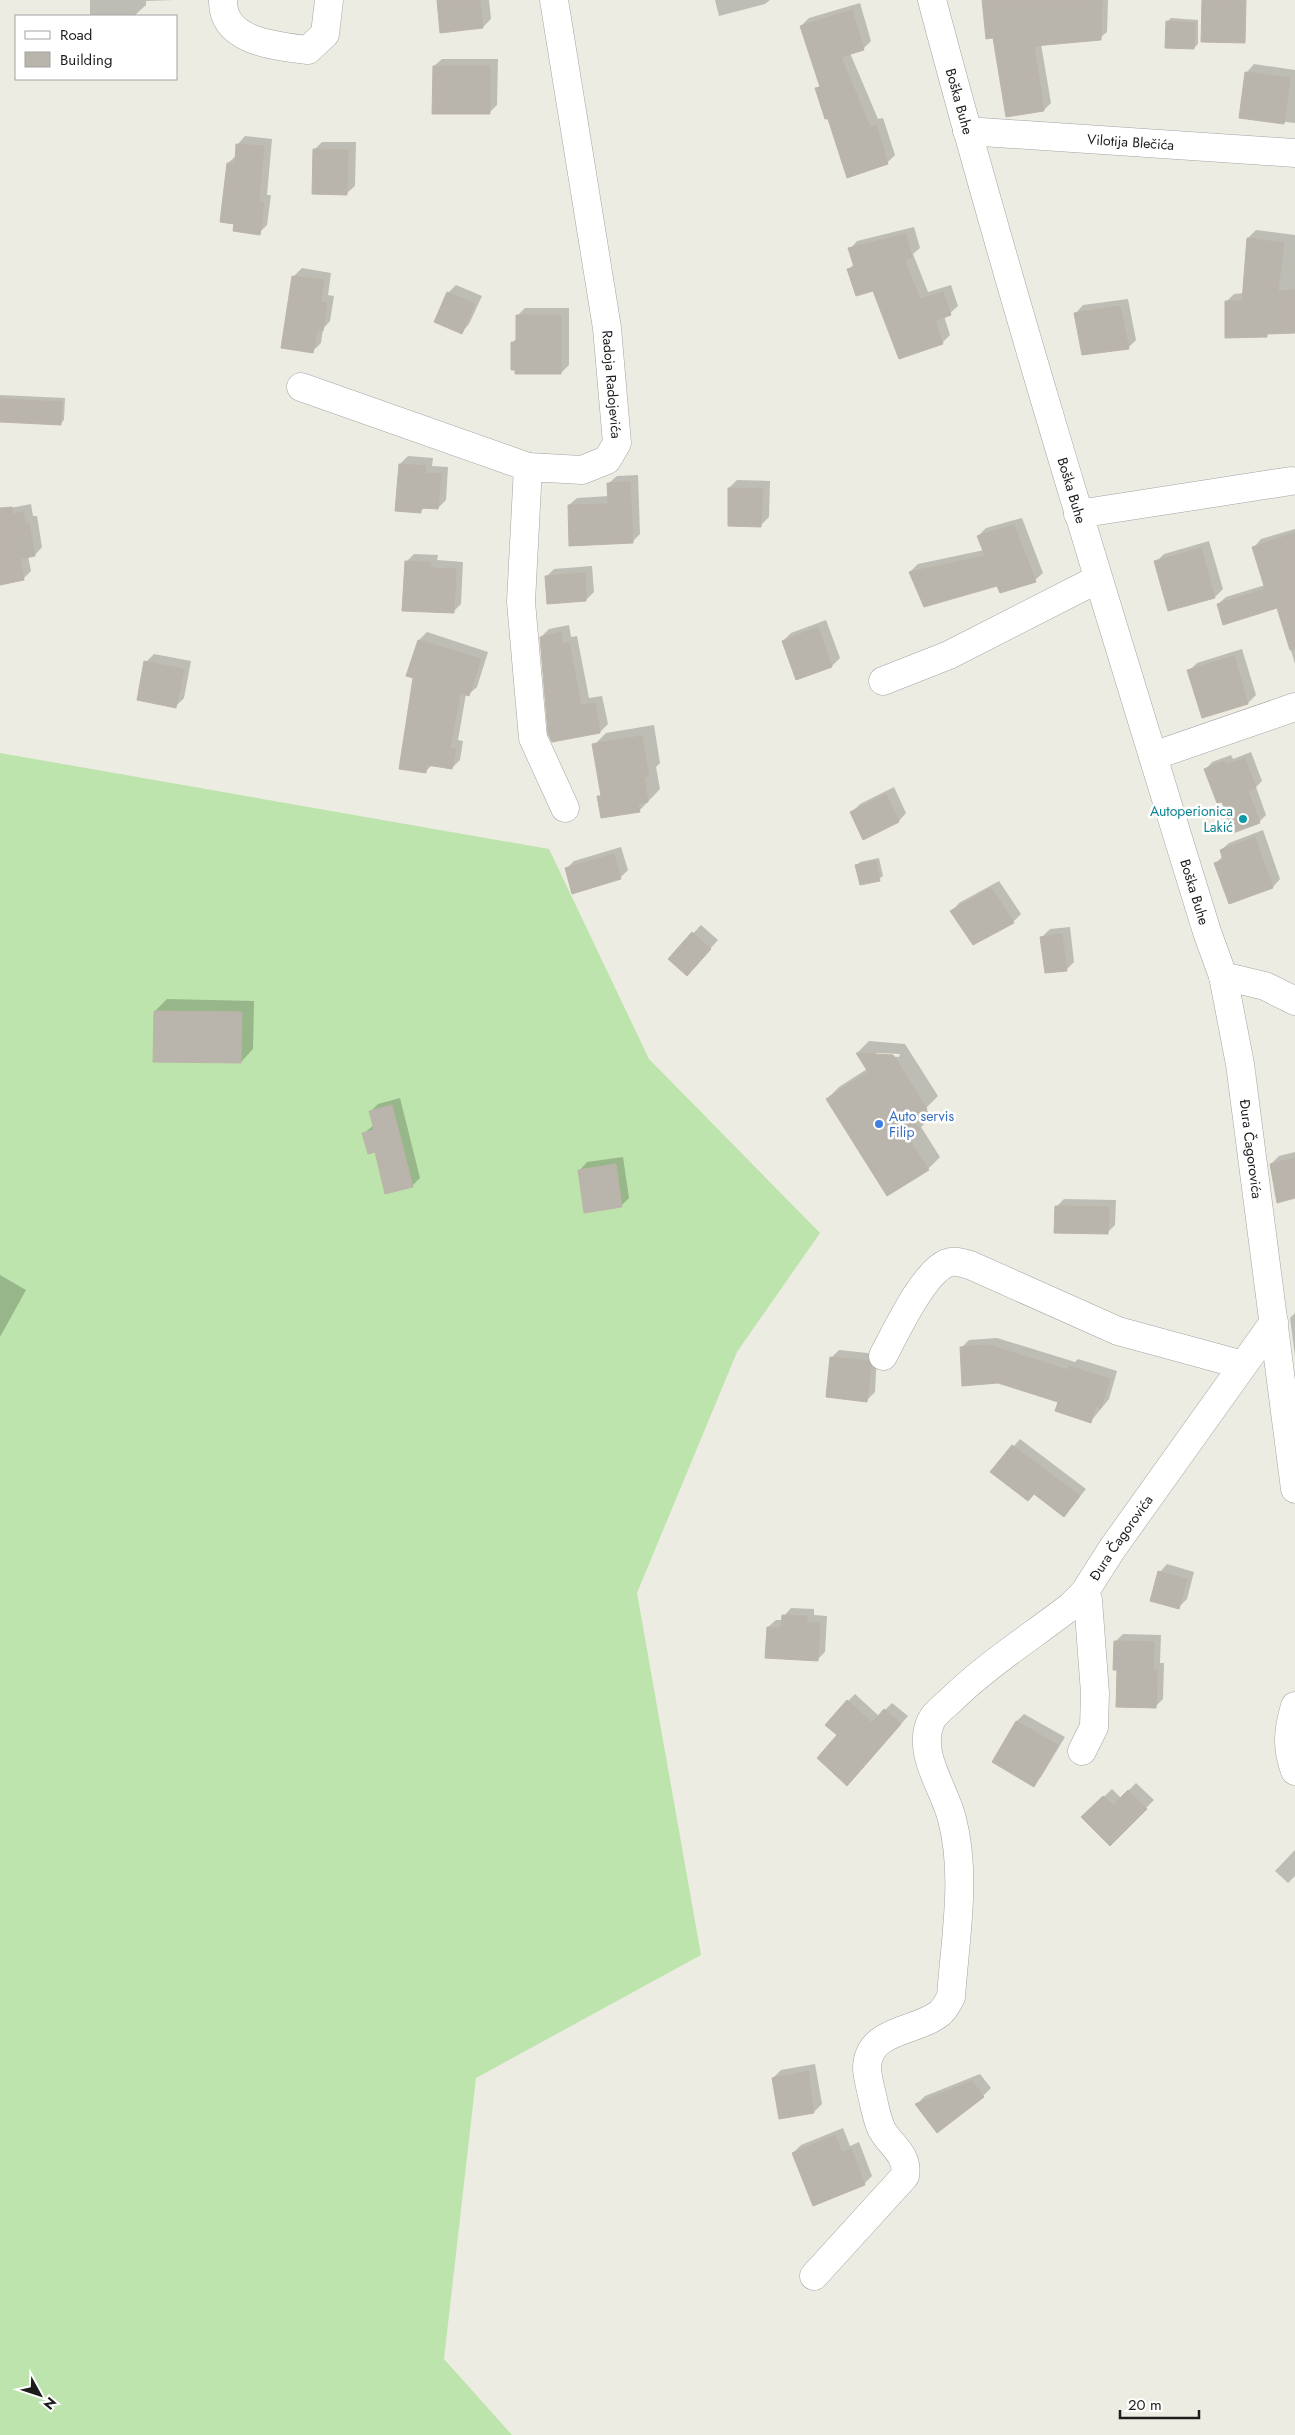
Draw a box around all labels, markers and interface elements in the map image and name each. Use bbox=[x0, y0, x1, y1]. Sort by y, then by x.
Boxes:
legend bbox=[15, 15, 178, 80]
text: Road bbox=[60, 24, 92, 46]
text: Building bbox=[60, 49, 112, 71]
street label: Boška Buhe bbox=[941, 66, 978, 137]
street label: Vilotija Blečića bbox=[1086, 129, 1175, 155]
street label: Radoja Radojevića bbox=[597, 330, 627, 440]
street label: Boška Buhe bbox=[1053, 455, 1091, 526]
place label: Autoperionica Lakić bbox=[1150, 801, 1233, 837]
marker: Autoperionica Lakić bbox=[1237, 813, 1249, 825]
street label: Boška Buhe bbox=[1175, 857, 1214, 927]
street label: Đura Čagorovića bbox=[1235, 1098, 1267, 1200]
place label: Auto servis Filip bbox=[889, 1106, 954, 1142]
marker: Auto servis Filip bbox=[873, 1118, 885, 1130]
street label: Đura Čagorovića bbox=[1085, 1491, 1158, 1584]
north arrow bbox=[15, 2370, 65, 2420]
scale bar bbox=[1120, 2388, 1199, 2420]
text: N bbox=[39, 2393, 61, 2414]
text: 20 m bbox=[1128, 2394, 1162, 2416]

